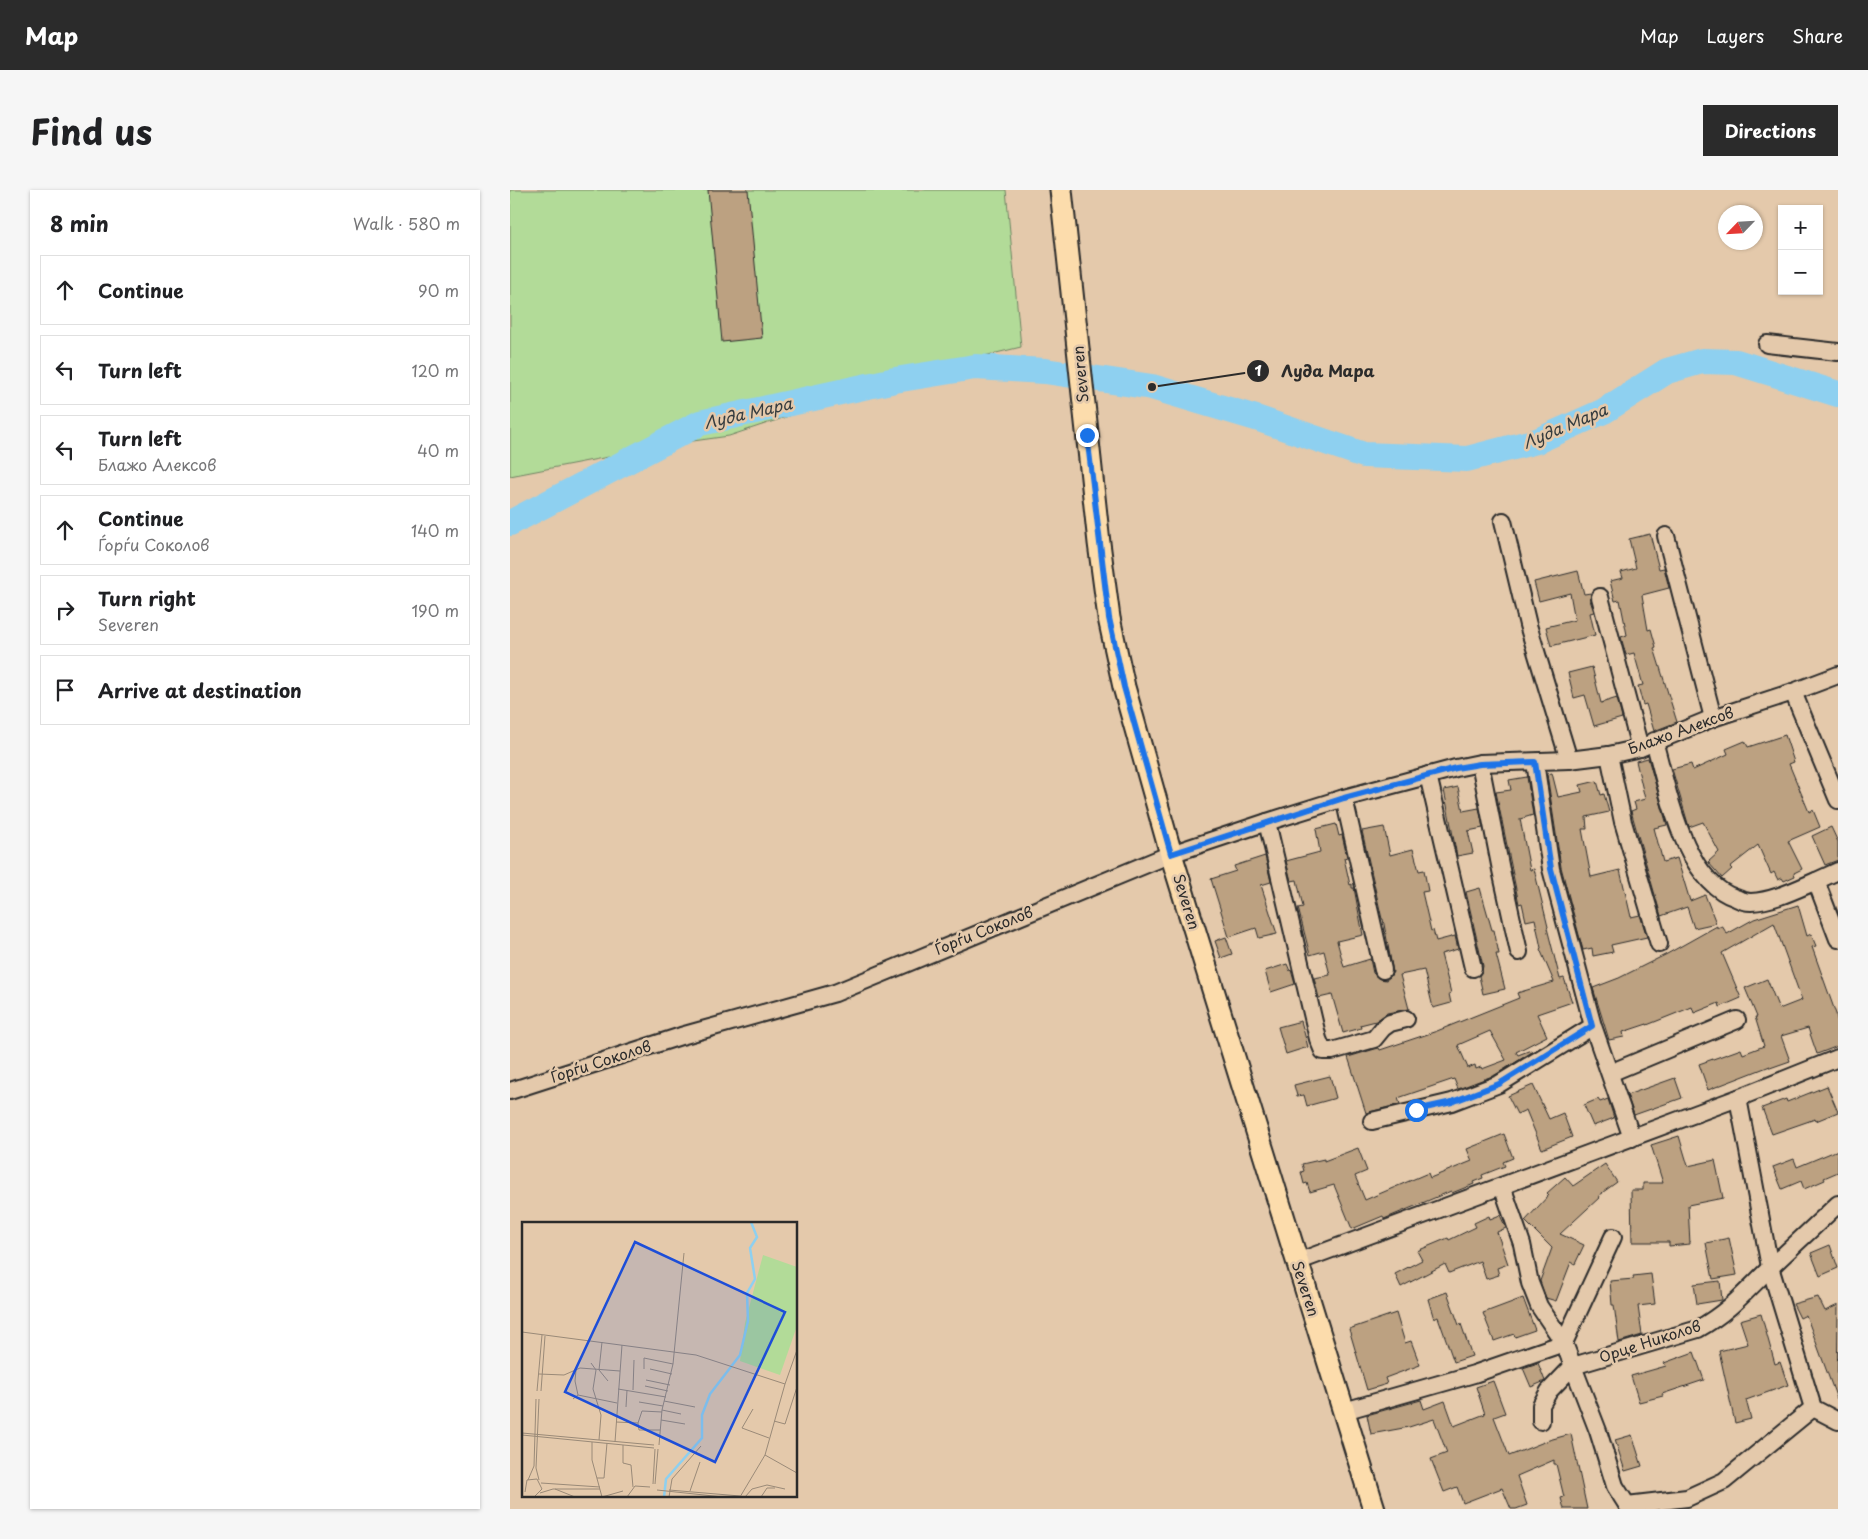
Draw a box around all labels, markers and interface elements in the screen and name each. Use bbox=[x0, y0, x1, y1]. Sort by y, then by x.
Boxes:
text: Map bbox=[25, 17, 78, 53]
text: Map bbox=[1640, 22, 1679, 49]
text: Layers bbox=[1707, 22, 1764, 49]
text: Share bbox=[1792, 22, 1843, 49]
text: Find us bbox=[30, 104, 152, 157]
button: Directions bbox=[1703, 105, 1838, 156]
north arrow bbox=[1718, 205, 1763, 250]
map controls bbox=[1778, 205, 1823, 295]
button: + bbox=[1778, 205, 1823, 250]
text: 8 min bbox=[50, 207, 109, 239]
text: Walk · 580 m bbox=[353, 211, 460, 235]
button: − bbox=[1778, 250, 1823, 295]
icon: ahead bbox=[51, 276, 79, 304]
text: Continue bbox=[98, 276, 184, 304]
text: 90 m bbox=[418, 278, 459, 302]
street label: Severen bbox=[1066, 345, 1093, 404]
callout: Луда Мара bbox=[1246, 355, 1384, 386]
icon: left bbox=[51, 356, 79, 384]
text: Turn left bbox=[98, 356, 182, 384]
text: 120 m bbox=[412, 358, 459, 382]
text: 1 bbox=[1254, 358, 1262, 381]
text: Луда Мара bbox=[1281, 358, 1375, 382]
water label: Луда Мара bbox=[701, 390, 795, 434]
water label: Луда Мара bbox=[1519, 396, 1611, 454]
text: Turn left bbox=[98, 424, 182, 452]
route end bbox=[1076, 424, 1099, 447]
icon: left bbox=[51, 436, 79, 464]
text: 40 m bbox=[417, 438, 459, 462]
text: Блажо Алексов bbox=[98, 452, 216, 476]
text: Continue bbox=[98, 504, 184, 532]
icon: ahead bbox=[51, 516, 79, 544]
text: 140 m bbox=[411, 518, 459, 542]
text: Ѓорѓи Соколов bbox=[98, 532, 210, 556]
text: Turn right bbox=[98, 584, 196, 612]
icon: right bbox=[51, 596, 79, 624]
text: 190 m bbox=[411, 598, 459, 622]
text: Severen bbox=[98, 612, 159, 636]
icon: arrive bbox=[51, 676, 79, 704]
text: Arrive at destination bbox=[98, 676, 302, 704]
street label: Блажо Алексов bbox=[1624, 700, 1737, 759]
street label: Severen bbox=[1168, 871, 1207, 932]
street label: Ѓорѓи Соколов bbox=[931, 899, 1037, 960]
street label: Ѓорѓи Соколов bbox=[547, 1033, 654, 1088]
route start bbox=[1405, 1099, 1428, 1122]
inset map bbox=[522, 1222, 798, 1496]
street label: Severen bbox=[1287, 1258, 1326, 1319]
street label: Орце Николов bbox=[1596, 1313, 1704, 1368]

